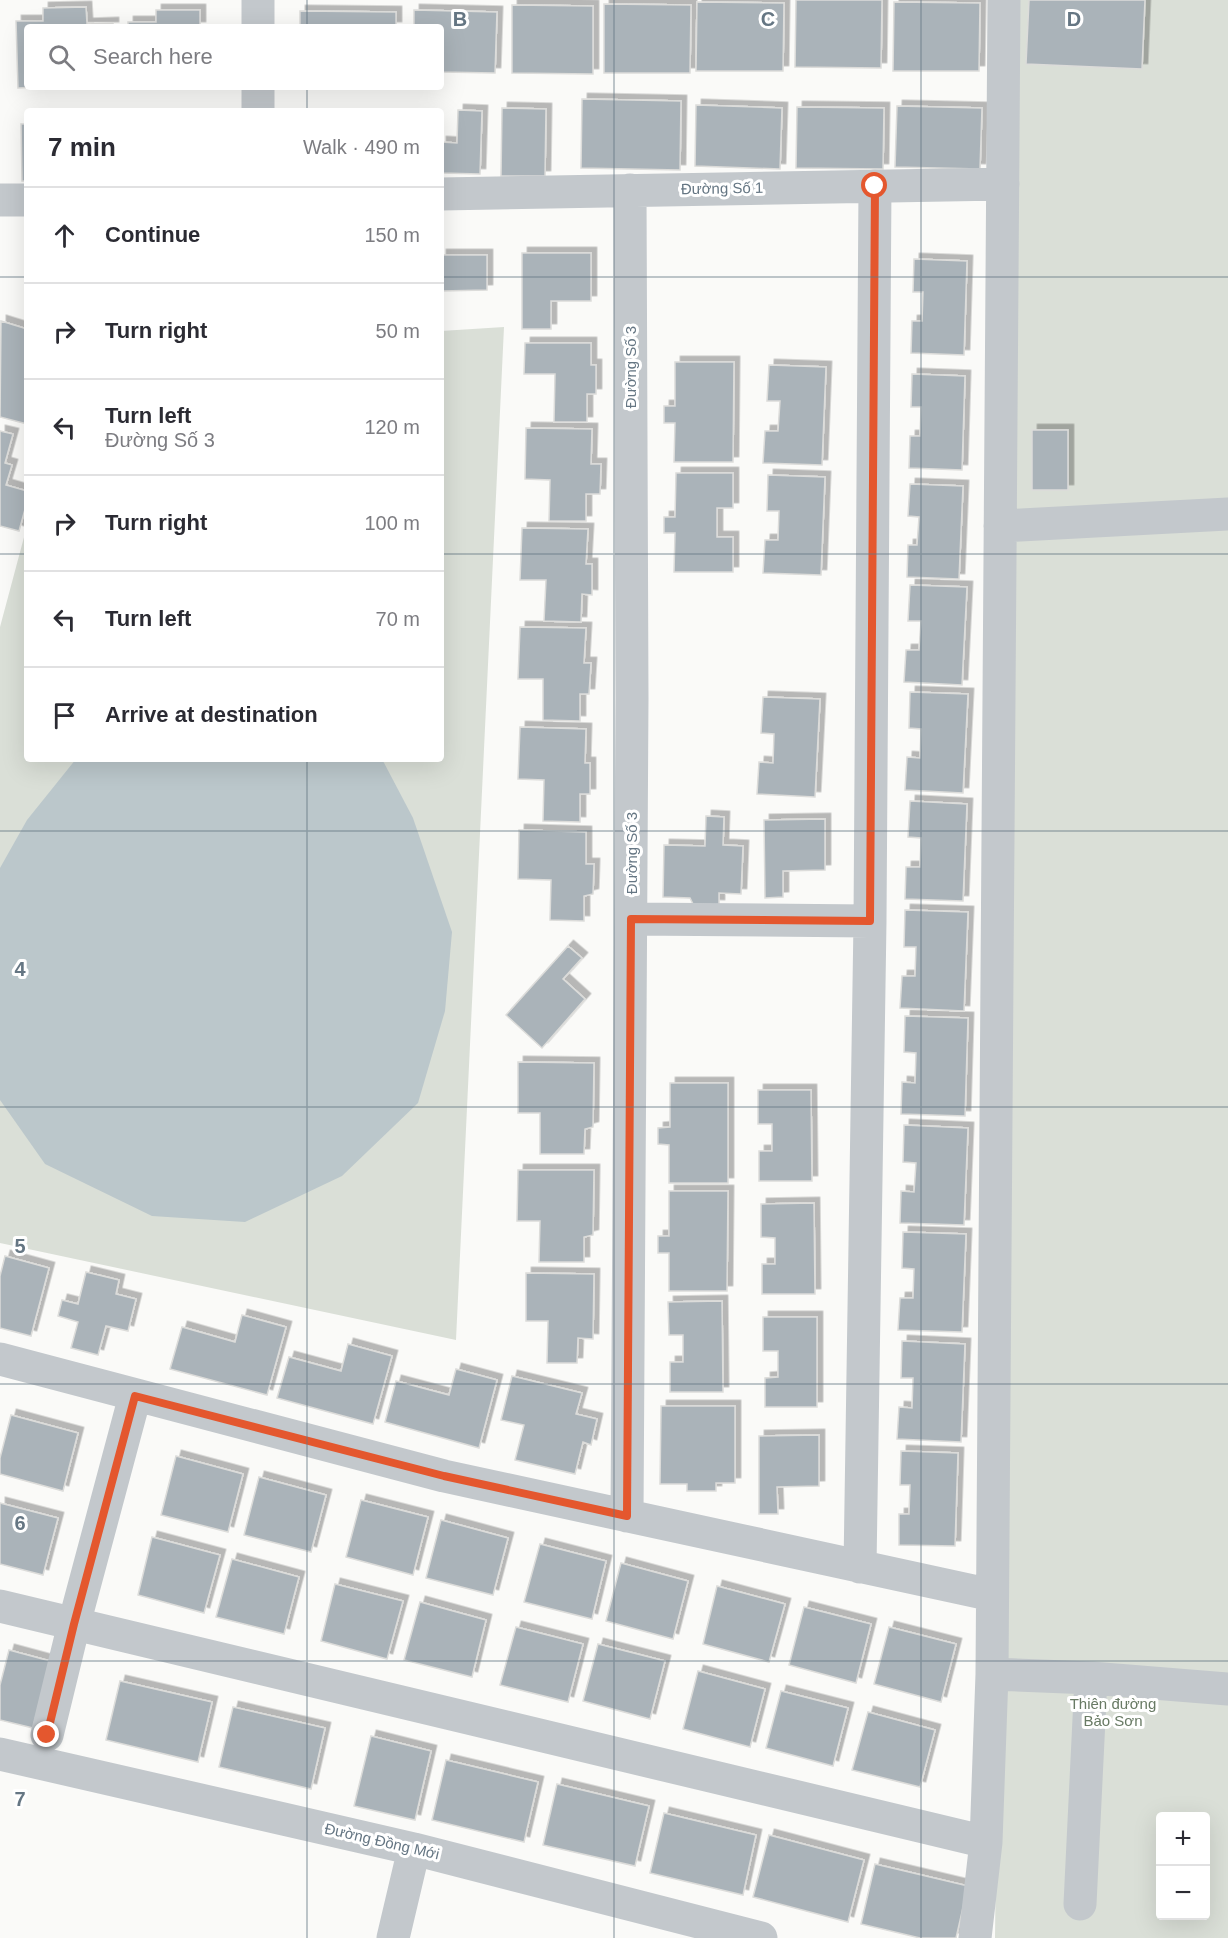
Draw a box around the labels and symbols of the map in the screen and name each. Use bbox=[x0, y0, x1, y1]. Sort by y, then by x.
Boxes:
text: B bbox=[453, 8, 467, 30]
text: C bbox=[761, 8, 775, 30]
text: D bbox=[1067, 8, 1081, 30]
route start bbox=[861, 172, 887, 198]
street label: Đường Số 1 bbox=[681, 179, 763, 197]
street label: Đường Số 3 bbox=[622, 326, 639, 408]
street label: Đường Số 3 bbox=[623, 812, 640, 894]
text: 4 bbox=[14, 958, 26, 980]
text: 5 bbox=[14, 1235, 26, 1257]
text: 6 bbox=[14, 1512, 26, 1534]
park label: Thiên đường Bảo Sơn bbox=[1070, 1695, 1156, 1729]
route end bbox=[33, 1721, 59, 1747]
text: 7 bbox=[14, 1788, 26, 1810]
street label: Đường Đồng Mới bbox=[323, 1820, 441, 1862]

